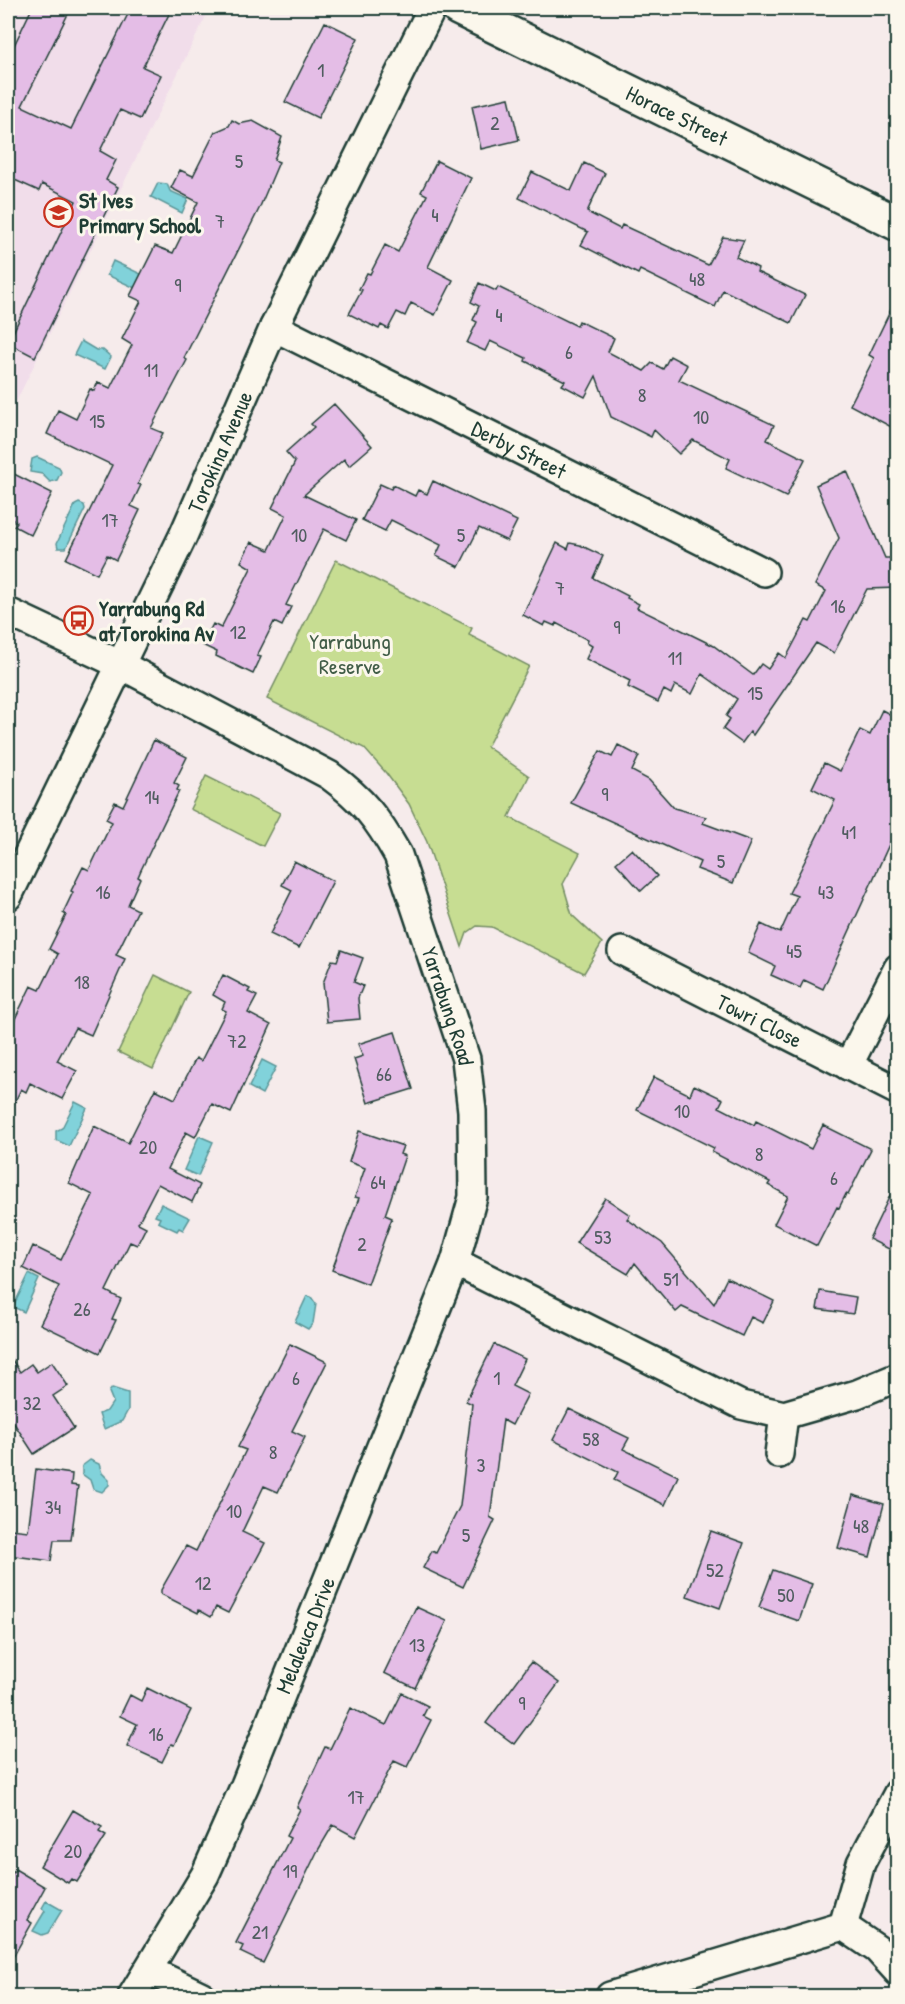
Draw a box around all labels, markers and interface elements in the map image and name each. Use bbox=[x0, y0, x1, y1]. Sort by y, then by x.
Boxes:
house number: 1 bbox=[317, 56, 325, 83]
street label: Horace Street bbox=[621, 78, 733, 153]
house number: 2 bbox=[490, 109, 500, 136]
house number: 5 bbox=[235, 147, 244, 174]
place label: St Ives Primary School bbox=[79, 185, 202, 241]
school or university icon: St Ives Primary School bbox=[42, 197, 74, 229]
house number: 4 bbox=[431, 201, 439, 228]
house number: 7 bbox=[215, 207, 225, 234]
house number: 48 bbox=[689, 265, 705, 292]
house number: 9 bbox=[174, 271, 182, 298]
house number: 4 bbox=[495, 301, 503, 328]
house number: 6 bbox=[565, 338, 573, 365]
house number: 11 bbox=[144, 356, 158, 383]
house number: 8 bbox=[638, 381, 646, 408]
street label: Torokina Avenue bbox=[180, 386, 259, 518]
house number: 10 bbox=[693, 403, 709, 430]
house number: 15 bbox=[89, 407, 105, 434]
street label: Derby Street bbox=[467, 413, 572, 486]
house number: 17 bbox=[101, 506, 119, 533]
house number: 10 bbox=[291, 521, 307, 548]
house number: 5 bbox=[457, 521, 466, 548]
house number: 7 bbox=[555, 574, 565, 601]
house number: 16 bbox=[830, 592, 846, 619]
place label: Yarrabung Rd at Torokina Av bbox=[99, 593, 214, 648]
bus stop icon: Yarrabung Rd at Torokina Av bbox=[62, 605, 94, 637]
house number: 9 bbox=[613, 613, 621, 640]
house number: 12 bbox=[230, 618, 247, 645]
park label: Yarrabung Reserve bbox=[309, 626, 391, 681]
house number: 11 bbox=[668, 644, 682, 671]
house number: 15 bbox=[747, 679, 763, 706]
house number: 9 bbox=[601, 780, 609, 807]
house number: 14 bbox=[145, 783, 159, 810]
house number: 41 bbox=[842, 818, 856, 845]
house number: 5 bbox=[717, 847, 726, 874]
house number: 16 bbox=[95, 878, 111, 905]
house number: 43 bbox=[818, 878, 834, 905]
house number: 45 bbox=[786, 937, 803, 964]
street label: Yarrabung Road bbox=[415, 943, 482, 1067]
house number: 18 bbox=[74, 968, 90, 995]
street label: Towri Close bbox=[712, 987, 807, 1055]
house number: 72 bbox=[227, 1027, 247, 1054]
house number: 66 bbox=[376, 1060, 392, 1087]
house number: 10 bbox=[674, 1097, 690, 1124]
house number: 20 bbox=[139, 1133, 157, 1160]
house number: 8 bbox=[755, 1140, 763, 1167]
house number: 6 bbox=[830, 1164, 838, 1191]
house number: 64 bbox=[370, 1168, 386, 1195]
house number: 53 bbox=[594, 1223, 612, 1250]
house number: 2 bbox=[357, 1230, 367, 1257]
house number: 51 bbox=[663, 1265, 679, 1292]
house number: 26 bbox=[73, 1295, 91, 1322]
house number: 6 bbox=[292, 1364, 300, 1391]
house number: 1 bbox=[493, 1364, 501, 1391]
house number: 32 bbox=[23, 1389, 42, 1416]
house number: 58 bbox=[582, 1425, 600, 1452]
house number: 8 bbox=[269, 1438, 277, 1465]
house number: 3 bbox=[477, 1451, 486, 1478]
house number: 34 bbox=[45, 1493, 61, 1520]
house number: 10 bbox=[226, 1497, 242, 1524]
house number: 48 bbox=[853, 1512, 869, 1539]
house number: 5 bbox=[462, 1521, 471, 1548]
house number: 52 bbox=[706, 1556, 725, 1583]
house number: 12 bbox=[195, 1569, 212, 1596]
street label: Melaleuca Drive bbox=[268, 1572, 342, 1698]
house number: 50 bbox=[777, 1581, 795, 1608]
house number: 13 bbox=[409, 1631, 425, 1658]
house number: 9 bbox=[518, 1689, 526, 1716]
house number: 16 bbox=[148, 1720, 164, 1747]
house number: 17 bbox=[347, 1783, 365, 1810]
house number: 20 bbox=[64, 1837, 82, 1864]
house number: 19 bbox=[283, 1857, 297, 1884]
house number: 21 bbox=[252, 1918, 268, 1945]

